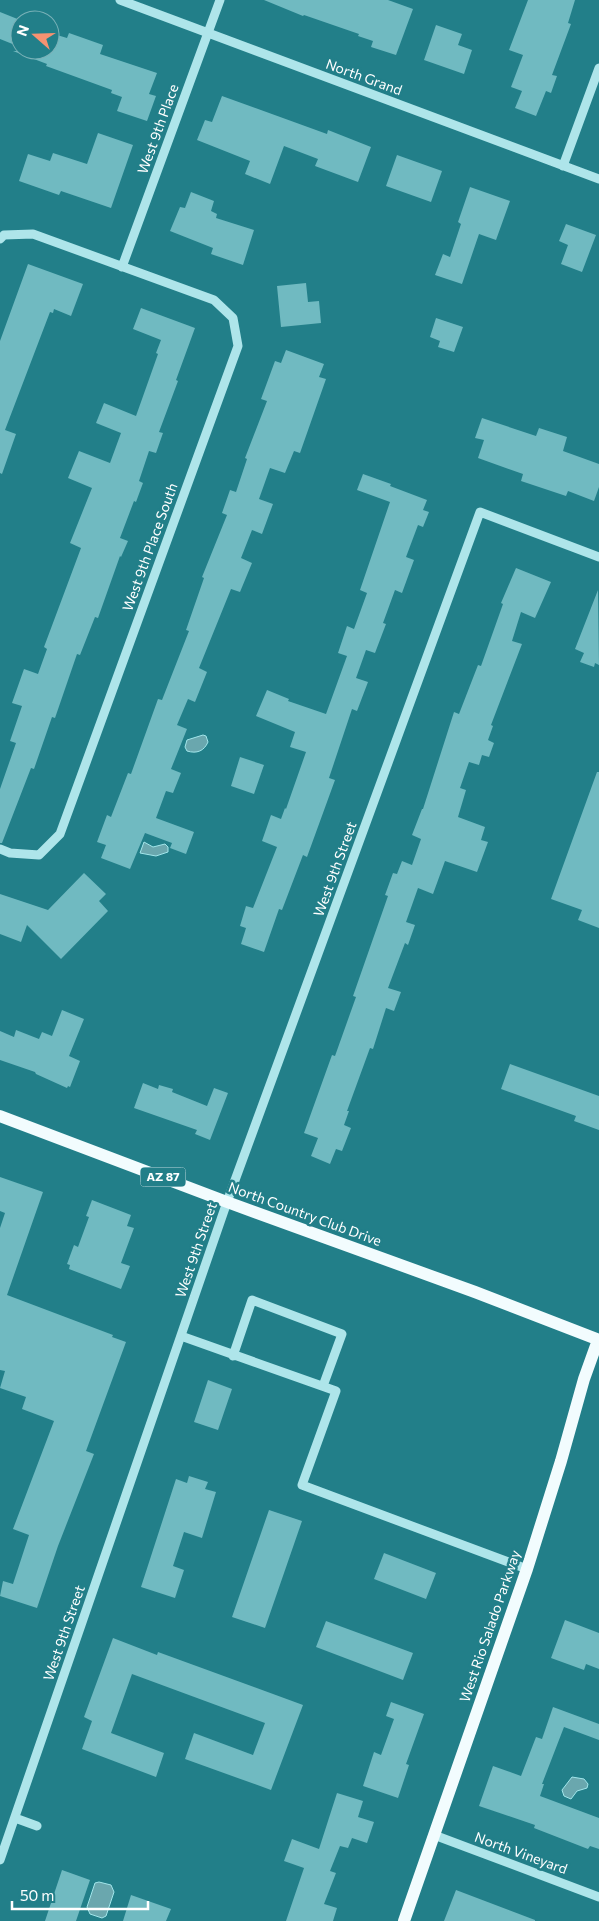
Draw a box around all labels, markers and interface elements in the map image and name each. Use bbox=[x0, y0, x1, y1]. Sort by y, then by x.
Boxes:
north arrow bbox=[10, 10, 60, 60]
text: N bbox=[13, 23, 32, 38]
street label: North Grand bbox=[324, 55, 405, 98]
street label: West 9th Place bbox=[133, 82, 182, 176]
street label: West 9th Place South bbox=[118, 480, 181, 613]
street label: West 9th Street bbox=[309, 819, 360, 919]
road number: AZ 87 bbox=[140, 1168, 186, 1186]
street label: North Country Club Drive bbox=[226, 1178, 384, 1249]
street label: West 9th Street bbox=[171, 1200, 220, 1300]
street label: West Rio Salado Parkway bbox=[455, 1548, 524, 1704]
street label: West 9th Street bbox=[39, 1583, 88, 1683]
street label: North Vineyard bbox=[473, 1828, 570, 1877]
scale bar bbox=[12, 1878, 149, 1910]
text: 50 m bbox=[20, 1886, 54, 1904]

